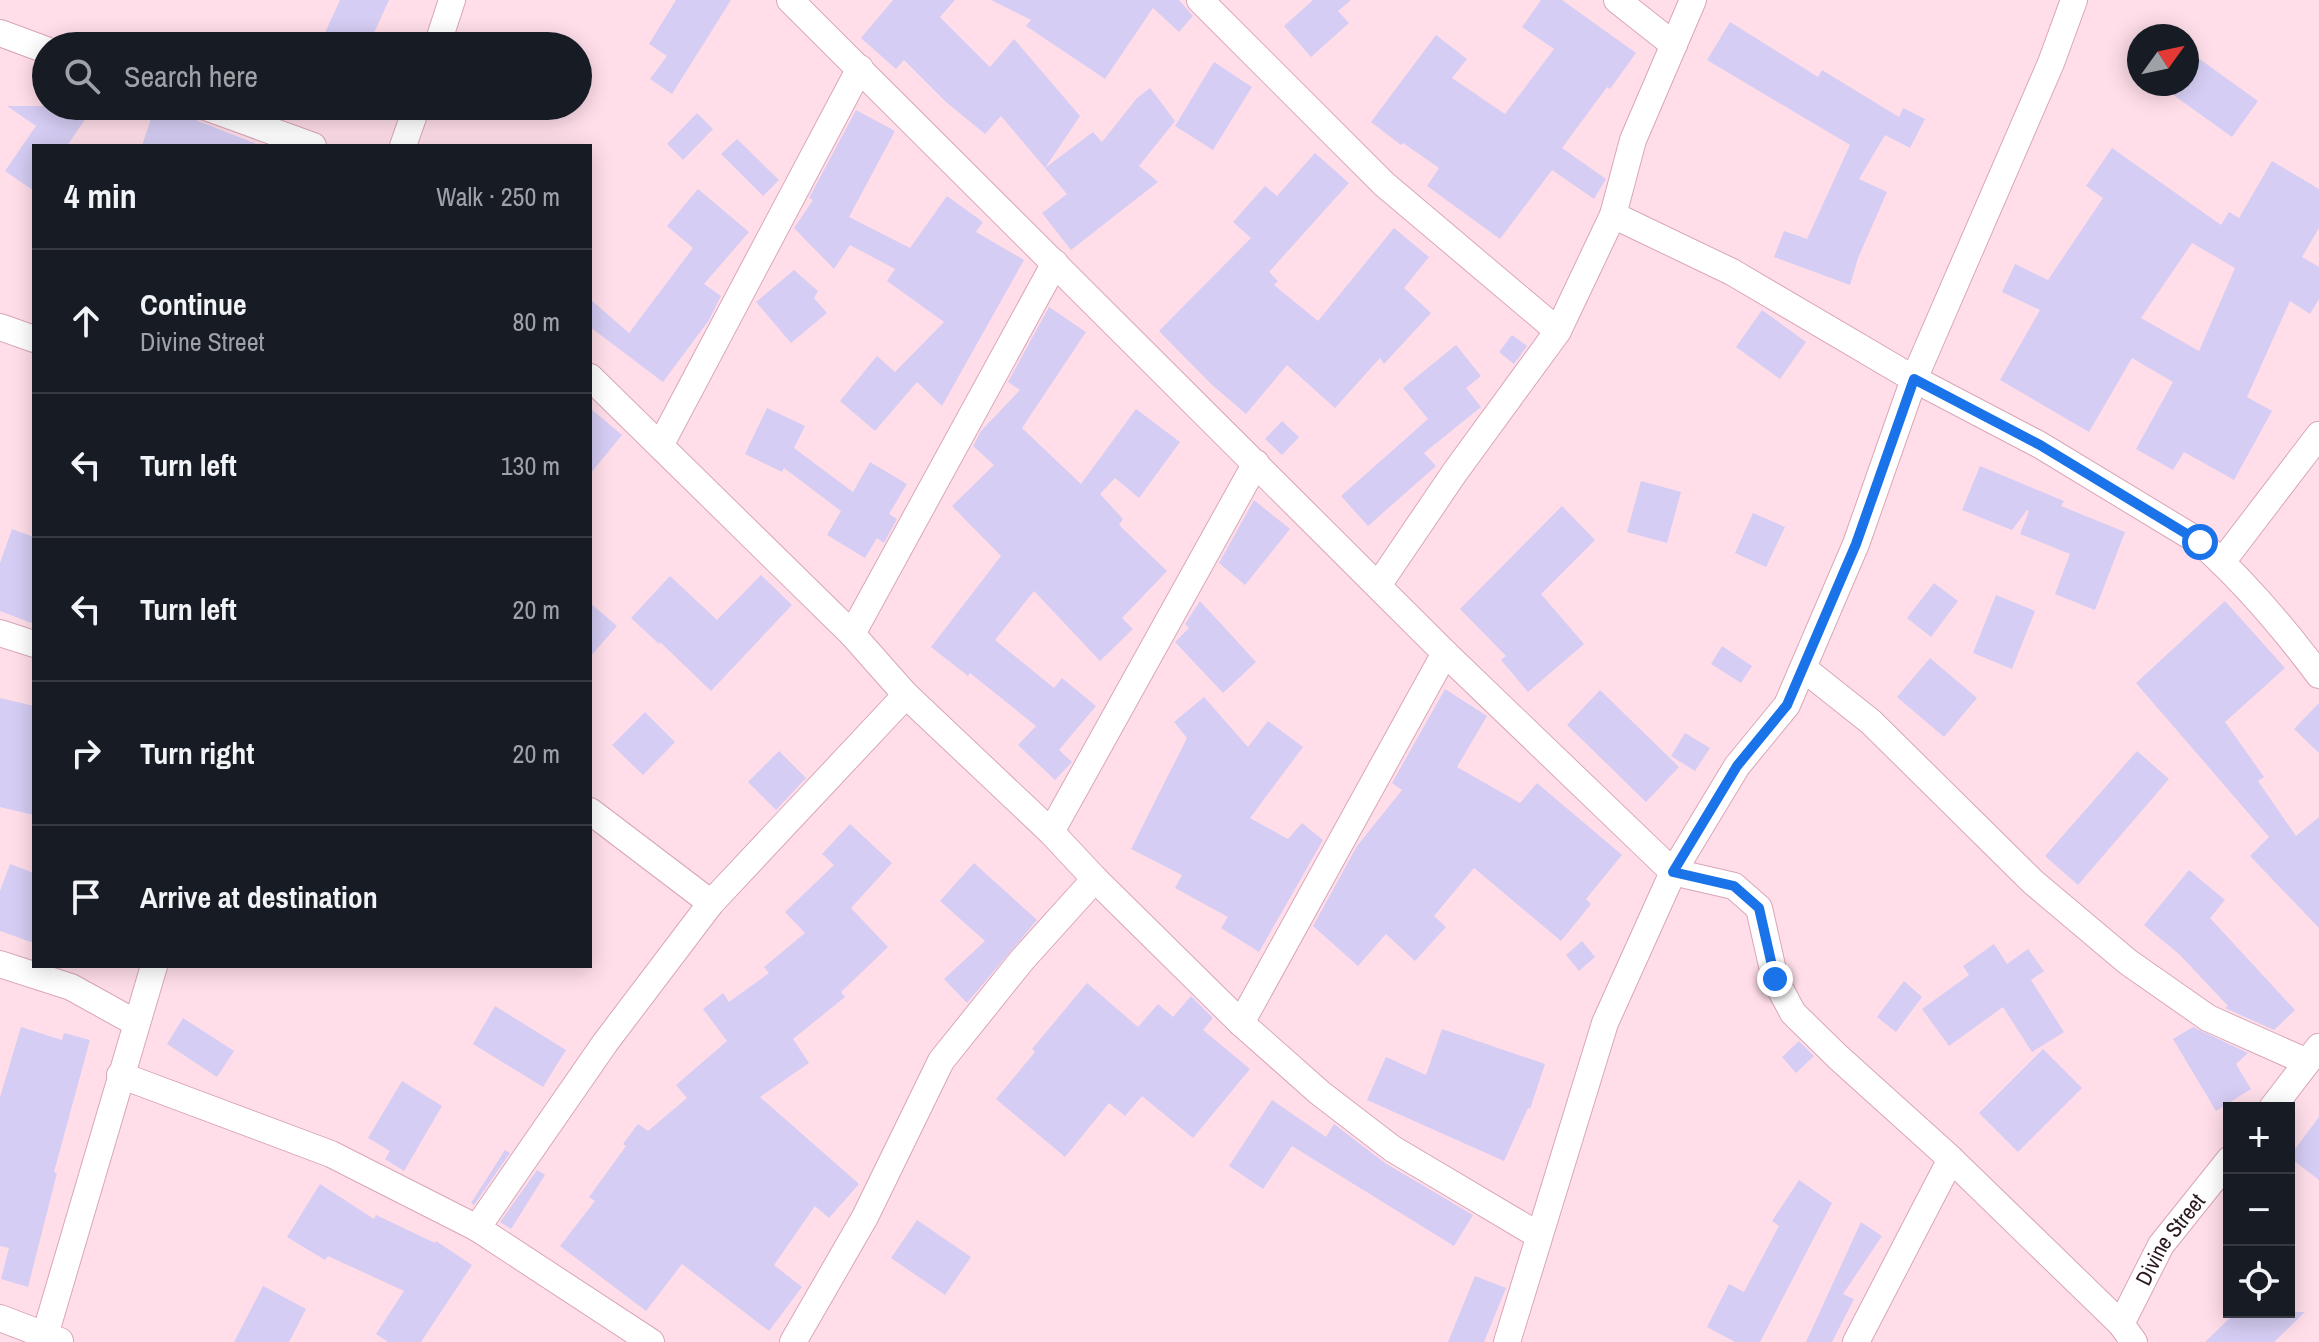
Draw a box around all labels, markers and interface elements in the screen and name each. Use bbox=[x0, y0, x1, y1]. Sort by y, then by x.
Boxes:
north arrow bbox=[2127, 24, 2199, 96]
search box bbox=[32, 32, 592, 120]
icon: search bbox=[60, 54, 104, 98]
text: Search here bbox=[124, 56, 258, 96]
text: 4 min bbox=[64, 173, 137, 219]
text: Walk · 250 m bbox=[436, 179, 560, 214]
text: Continue bbox=[140, 284, 247, 324]
icon: ahead bbox=[64, 299, 108, 343]
text: 80 m bbox=[513, 304, 560, 339]
text: Divine Street bbox=[140, 324, 264, 359]
icon: left bbox=[64, 443, 108, 487]
text: Turn left bbox=[140, 445, 237, 485]
text: 130 m bbox=[501, 448, 560, 483]
route start bbox=[2182, 524, 2218, 560]
icon: left bbox=[64, 587, 108, 631]
text: Turn left bbox=[140, 589, 237, 629]
text: 20 m bbox=[513, 592, 560, 627]
icon: right bbox=[64, 731, 108, 775]
text: Turn right bbox=[140, 733, 254, 773]
text: 20 m bbox=[513, 736, 560, 771]
icon: arrive bbox=[64, 875, 108, 919]
text: Arrive at destination bbox=[140, 877, 378, 917]
route end bbox=[1757, 961, 1793, 997]
map controls bbox=[2223, 1102, 2295, 1318]
button: + bbox=[2223, 1102, 2295, 1174]
button: − bbox=[2223, 1174, 2295, 1246]
street label: Divine Street bbox=[2128, 1187, 2212, 1290]
button: locate bbox=[2223, 1246, 2295, 1318]

